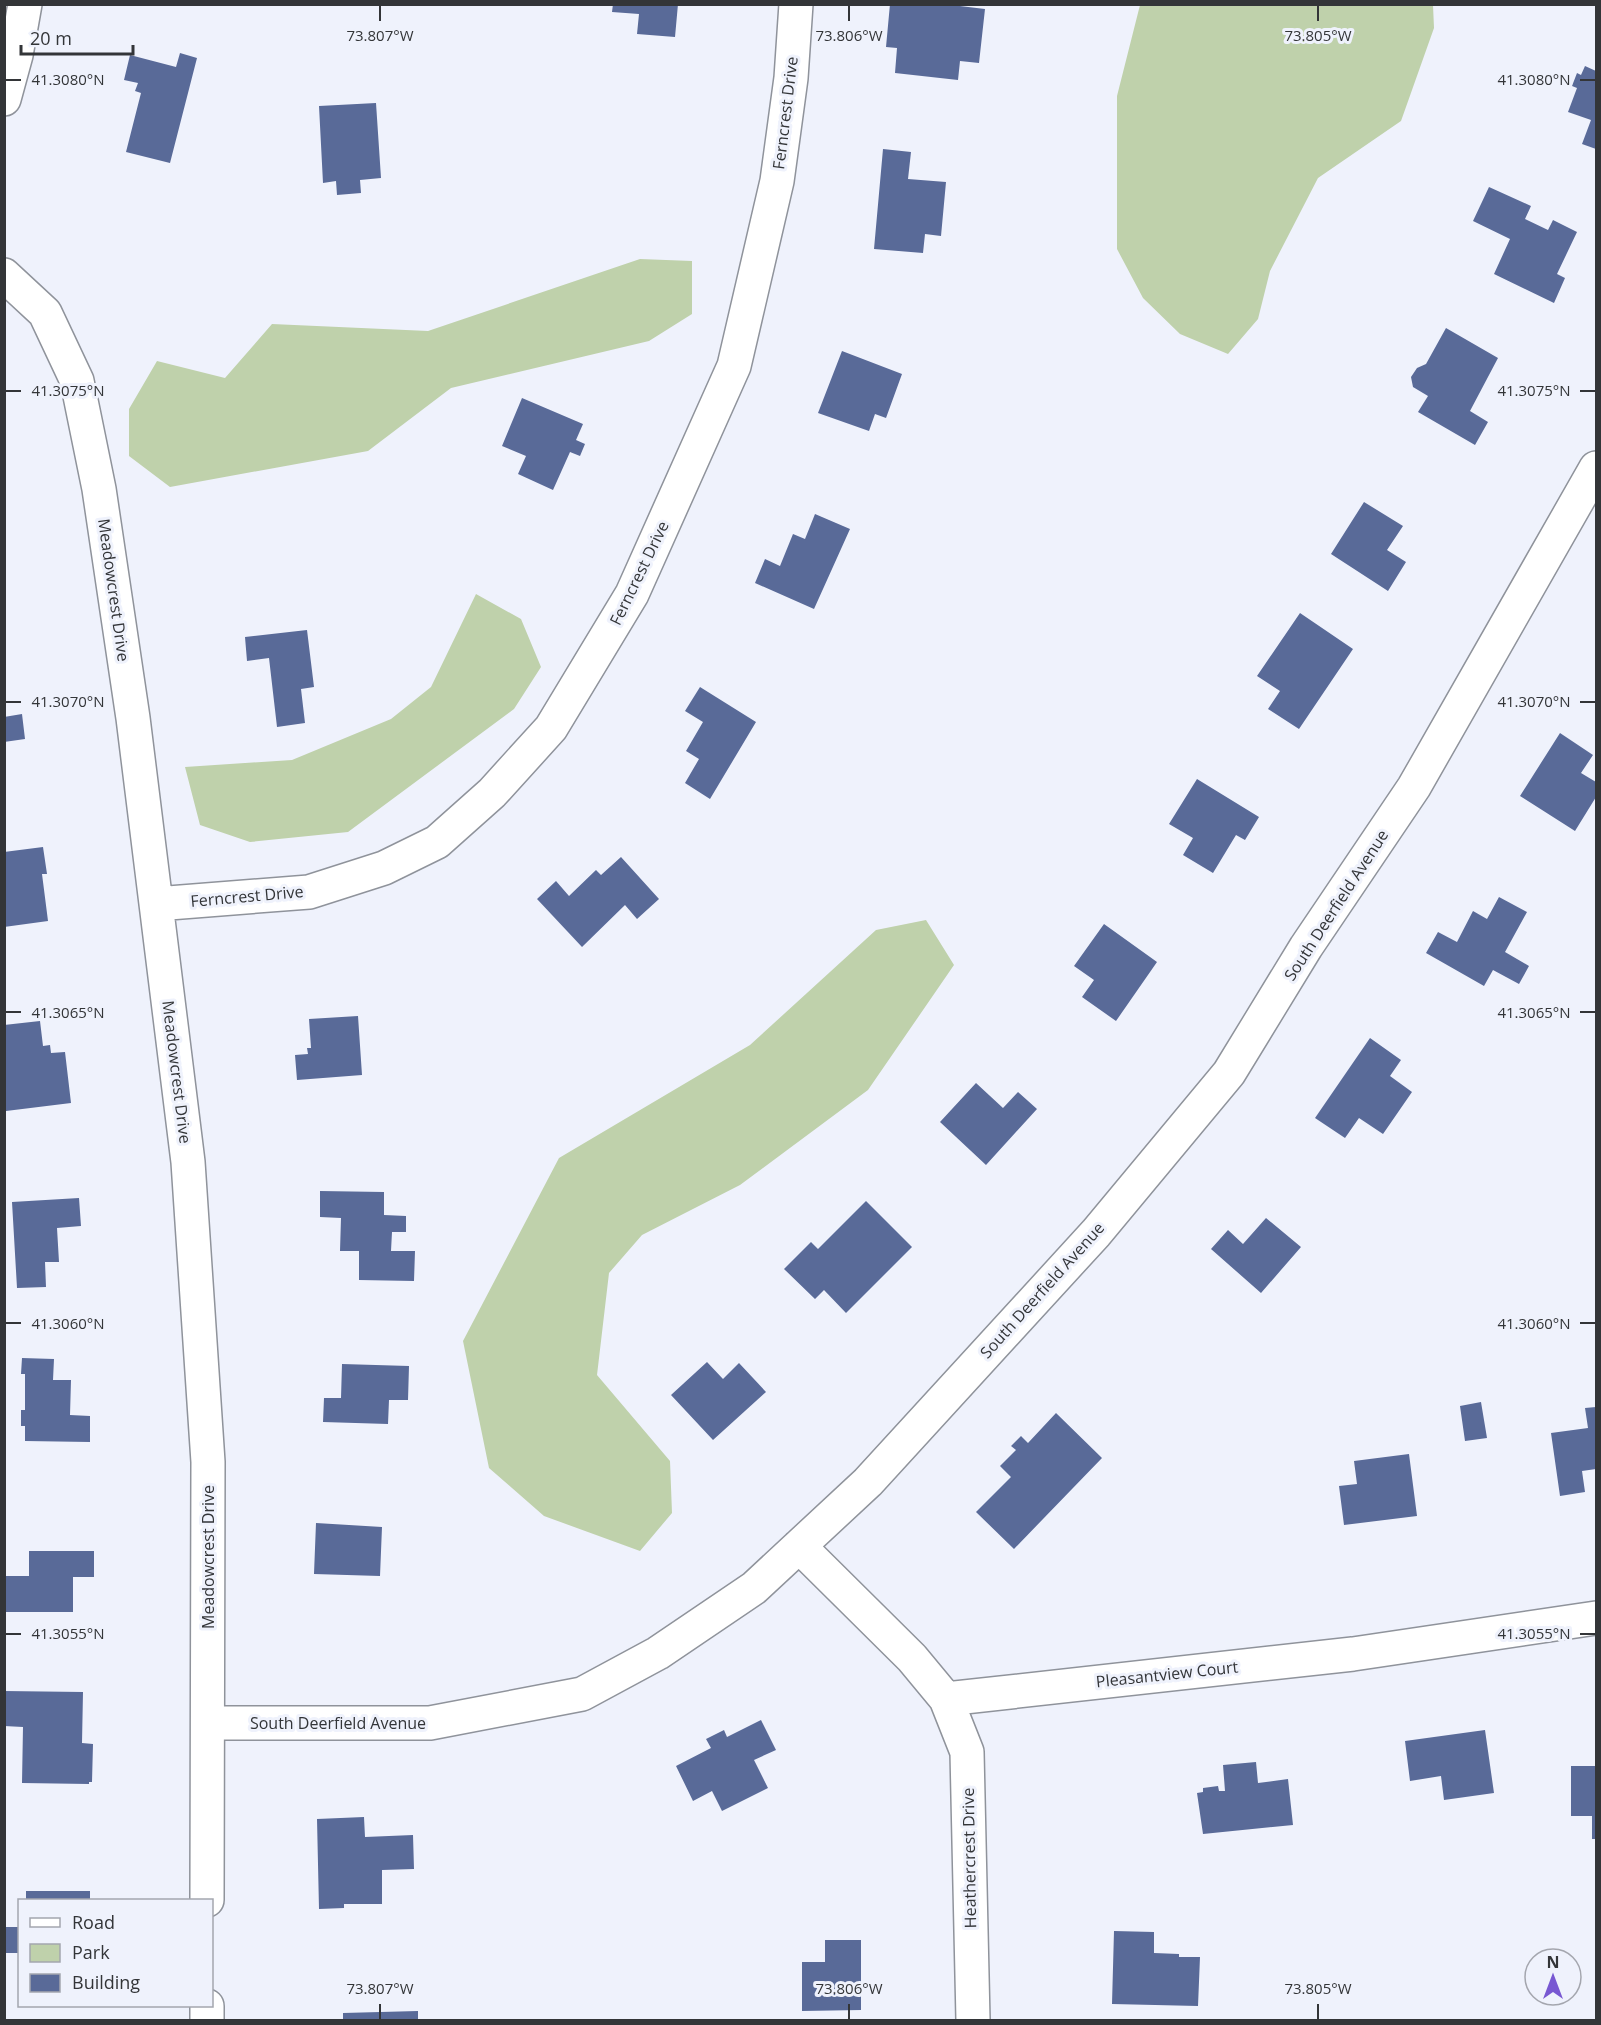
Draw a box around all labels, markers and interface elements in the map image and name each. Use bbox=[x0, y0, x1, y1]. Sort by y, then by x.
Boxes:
scale bar bbox=[21, 18, 134, 56]
text: 73.807°W bbox=[346, 25, 414, 45]
text: 73.806°W bbox=[815, 25, 883, 45]
text: 73.805°W bbox=[1284, 25, 1352, 45]
text: 20 m bbox=[30, 26, 72, 50]
street label: Ferncrest Drive bbox=[767, 55, 803, 171]
text: 41.3080°N bbox=[31, 69, 105, 89]
text: 41.3080°N bbox=[1497, 69, 1571, 89]
text: 41.3075°N bbox=[31, 380, 105, 400]
text: 41.3075°N bbox=[1497, 380, 1571, 400]
street label: Meadowcrest Drive bbox=[93, 517, 135, 663]
street label: Ferncrest Drive bbox=[604, 517, 674, 629]
text: 41.3070°N bbox=[31, 691, 105, 711]
text: 41.3070°N bbox=[1497, 691, 1571, 711]
street label: South Deerfield Avenue bbox=[1279, 825, 1393, 985]
street label: Ferncrest Drive bbox=[190, 880, 304, 912]
street label: Meadowcrest Drive bbox=[157, 999, 197, 1145]
text: 41.3065°N bbox=[31, 1002, 105, 1022]
text: 41.3065°N bbox=[1497, 1002, 1571, 1022]
street label: South Deerfield Avenue bbox=[975, 1217, 1109, 1363]
text: 41.3060°N bbox=[31, 1313, 105, 1333]
text: 41.3060°N bbox=[1497, 1313, 1571, 1333]
street label: Meadowcrest Drive bbox=[197, 1485, 219, 1629]
text: 41.3055°N bbox=[31, 1623, 105, 1643]
text: 41.3055°N bbox=[1497, 1623, 1571, 1643]
street label: Pleasantview Court bbox=[1095, 1656, 1239, 1692]
street label: South Deerfield Avenue bbox=[250, 1712, 426, 1734]
street label: Heathercrest Drive bbox=[957, 1788, 981, 1928]
legend bbox=[18, 1899, 213, 2007]
text: Road bbox=[72, 1910, 115, 1934]
text: Park bbox=[72, 1940, 110, 1964]
north arrow bbox=[1523, 1947, 1583, 2007]
text: N bbox=[1546, 1951, 1560, 1973]
text: Building bbox=[72, 1970, 140, 1994]
text: 73.807°W bbox=[346, 1978, 414, 1998]
text: 73.806°W bbox=[815, 1978, 883, 1998]
text: 73.805°W bbox=[1284, 1978, 1352, 1998]

